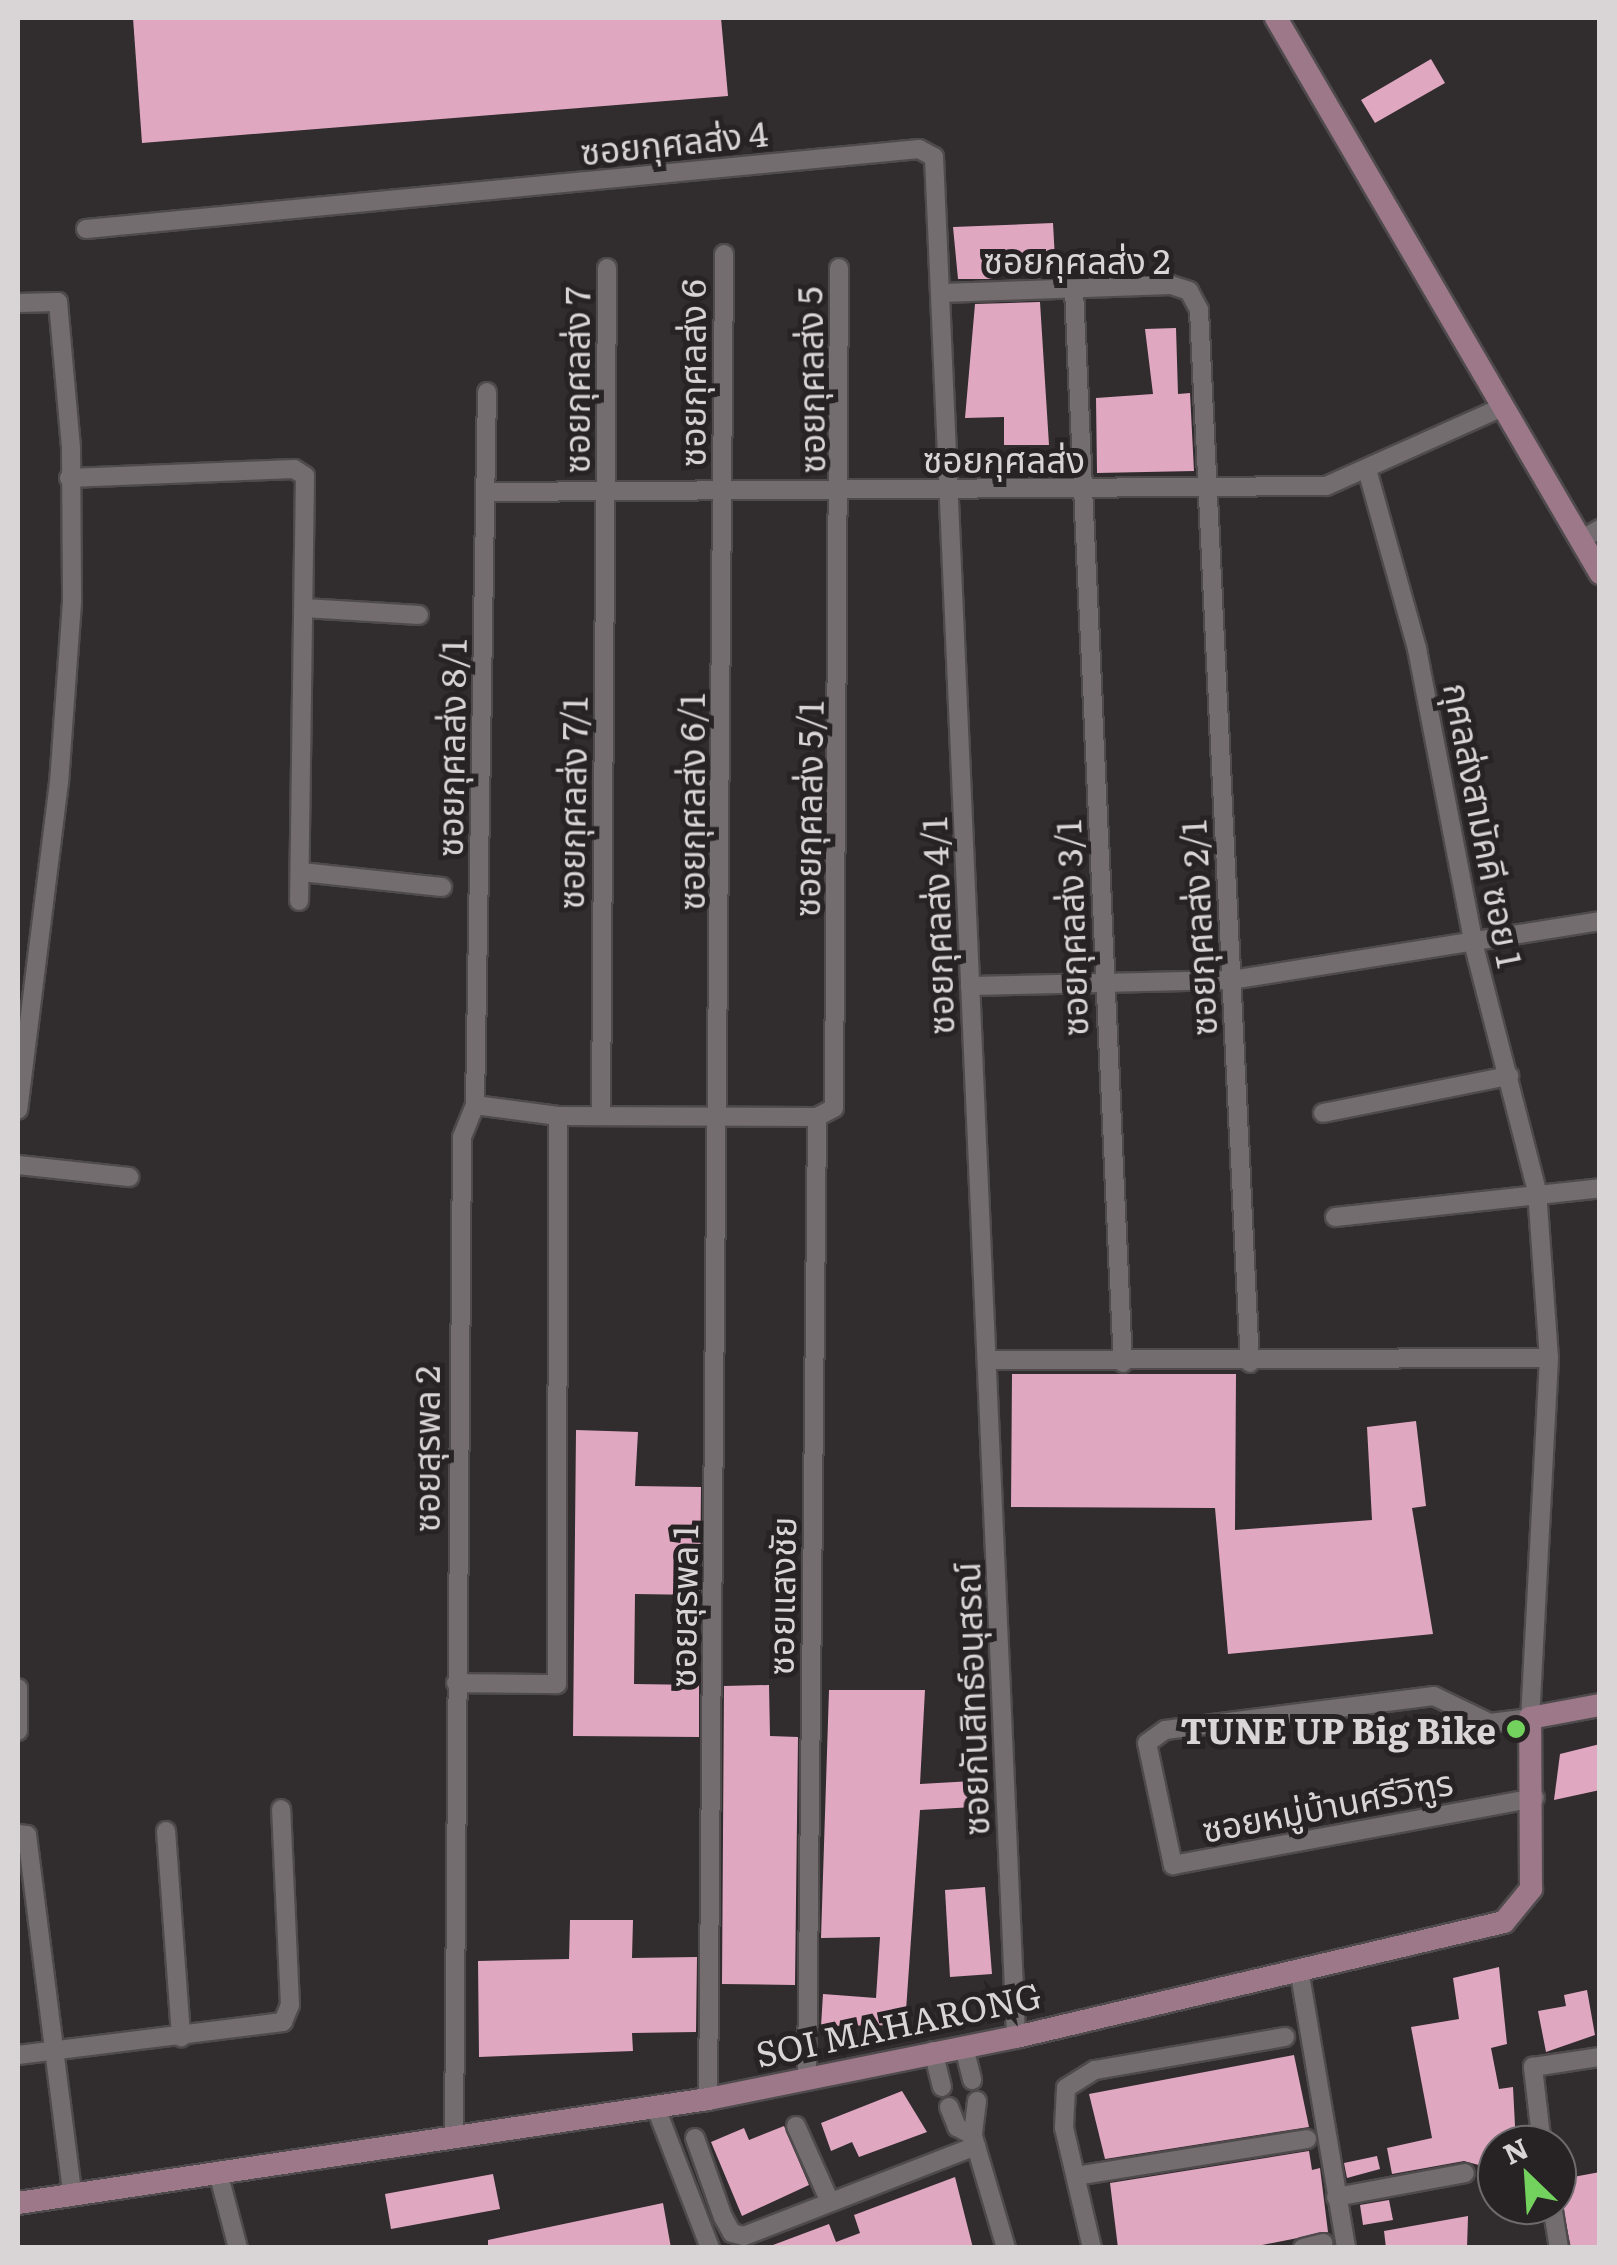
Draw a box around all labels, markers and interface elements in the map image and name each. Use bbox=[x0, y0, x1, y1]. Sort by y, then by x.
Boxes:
street label: ซอยกุศลส่ง 4 bbox=[578, 110, 770, 172]
street label: ซอยกุศลส่ง 2 bbox=[984, 238, 1170, 280]
street label: ซอยกุศลส่ง 6 bbox=[670, 279, 712, 467]
street label: ซอยกุศลส่ง 5 bbox=[786, 286, 832, 474]
street label: ซอยกุศลส่ง 7 bbox=[554, 287, 596, 473]
street label: ซอยกุศลส่ง bbox=[923, 437, 1085, 479]
street label: ซอยกุศลส่ง 8/1 bbox=[427, 639, 473, 857]
street label: กุศลส่งสามัคคี ซอย 1 bbox=[1437, 679, 1533, 971]
street label: ซอยกุศลส่ง 6/1 bbox=[669, 693, 711, 911]
street label: ซอยกุศลส่ง 7/1 bbox=[548, 696, 594, 910]
street label: ซอยกุศลส่ง 5/1 bbox=[784, 701, 830, 917]
street label: ซอยกุศลส่ง 4/1 bbox=[911, 817, 961, 1035]
street label: ซอยกุศลส่ง 3/1 bbox=[1045, 819, 1095, 1037]
street label: ซอยกุศลส่ง 2/1 bbox=[1170, 819, 1224, 1037]
street label: ซอยสุรพล 2 bbox=[404, 1366, 446, 1532]
street label: ซอยแสงชัย bbox=[758, 1516, 802, 1676]
street label: ซอยสุรพล 1 bbox=[660, 1524, 704, 1688]
street label: ซอยกันสิทธ์อนุสรณ์ bbox=[944, 1562, 996, 1836]
place label: TUNE UP Big Bike bbox=[1180, 1708, 1496, 1750]
marker: TUNE UP Big Bike bbox=[1505, 1718, 1527, 1740]
street label: ซอยหมู่บ้านศรีวิฑูร bbox=[1198, 1759, 1456, 1849]
street label: SOI MAHARONG bbox=[751, 1972, 1045, 2074]
north arrow bbox=[1477, 2125, 1577, 2225]
text: N bbox=[1496, 2126, 1535, 2174]

